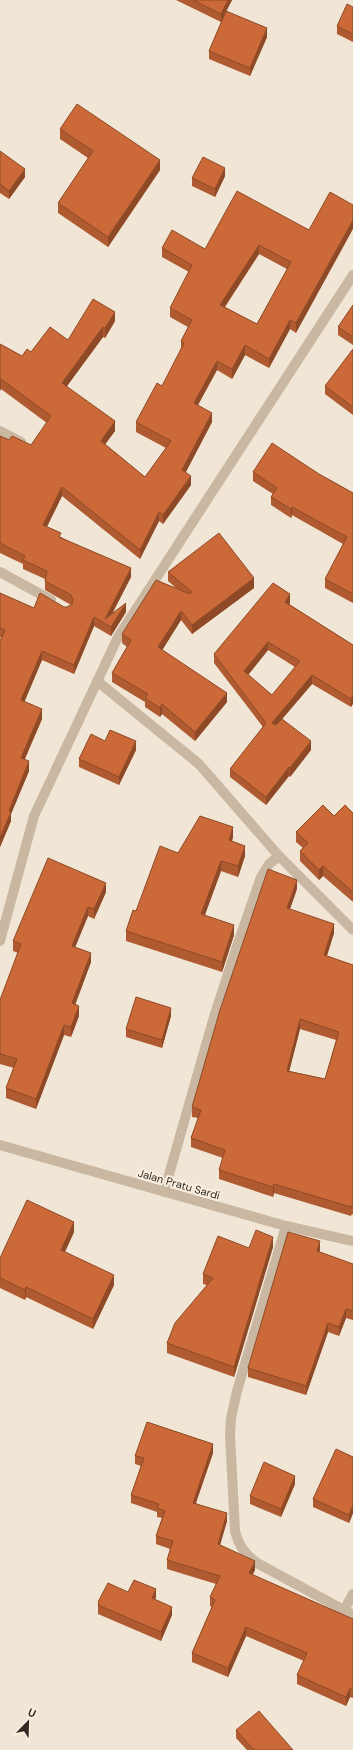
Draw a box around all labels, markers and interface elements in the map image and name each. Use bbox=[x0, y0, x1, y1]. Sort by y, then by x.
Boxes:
street label: Jalan Pratu Sardi bbox=[136, 1166, 222, 1202]
north arrow bbox=[8, 1702, 48, 1742]
text: U bbox=[26, 1705, 38, 1721]

